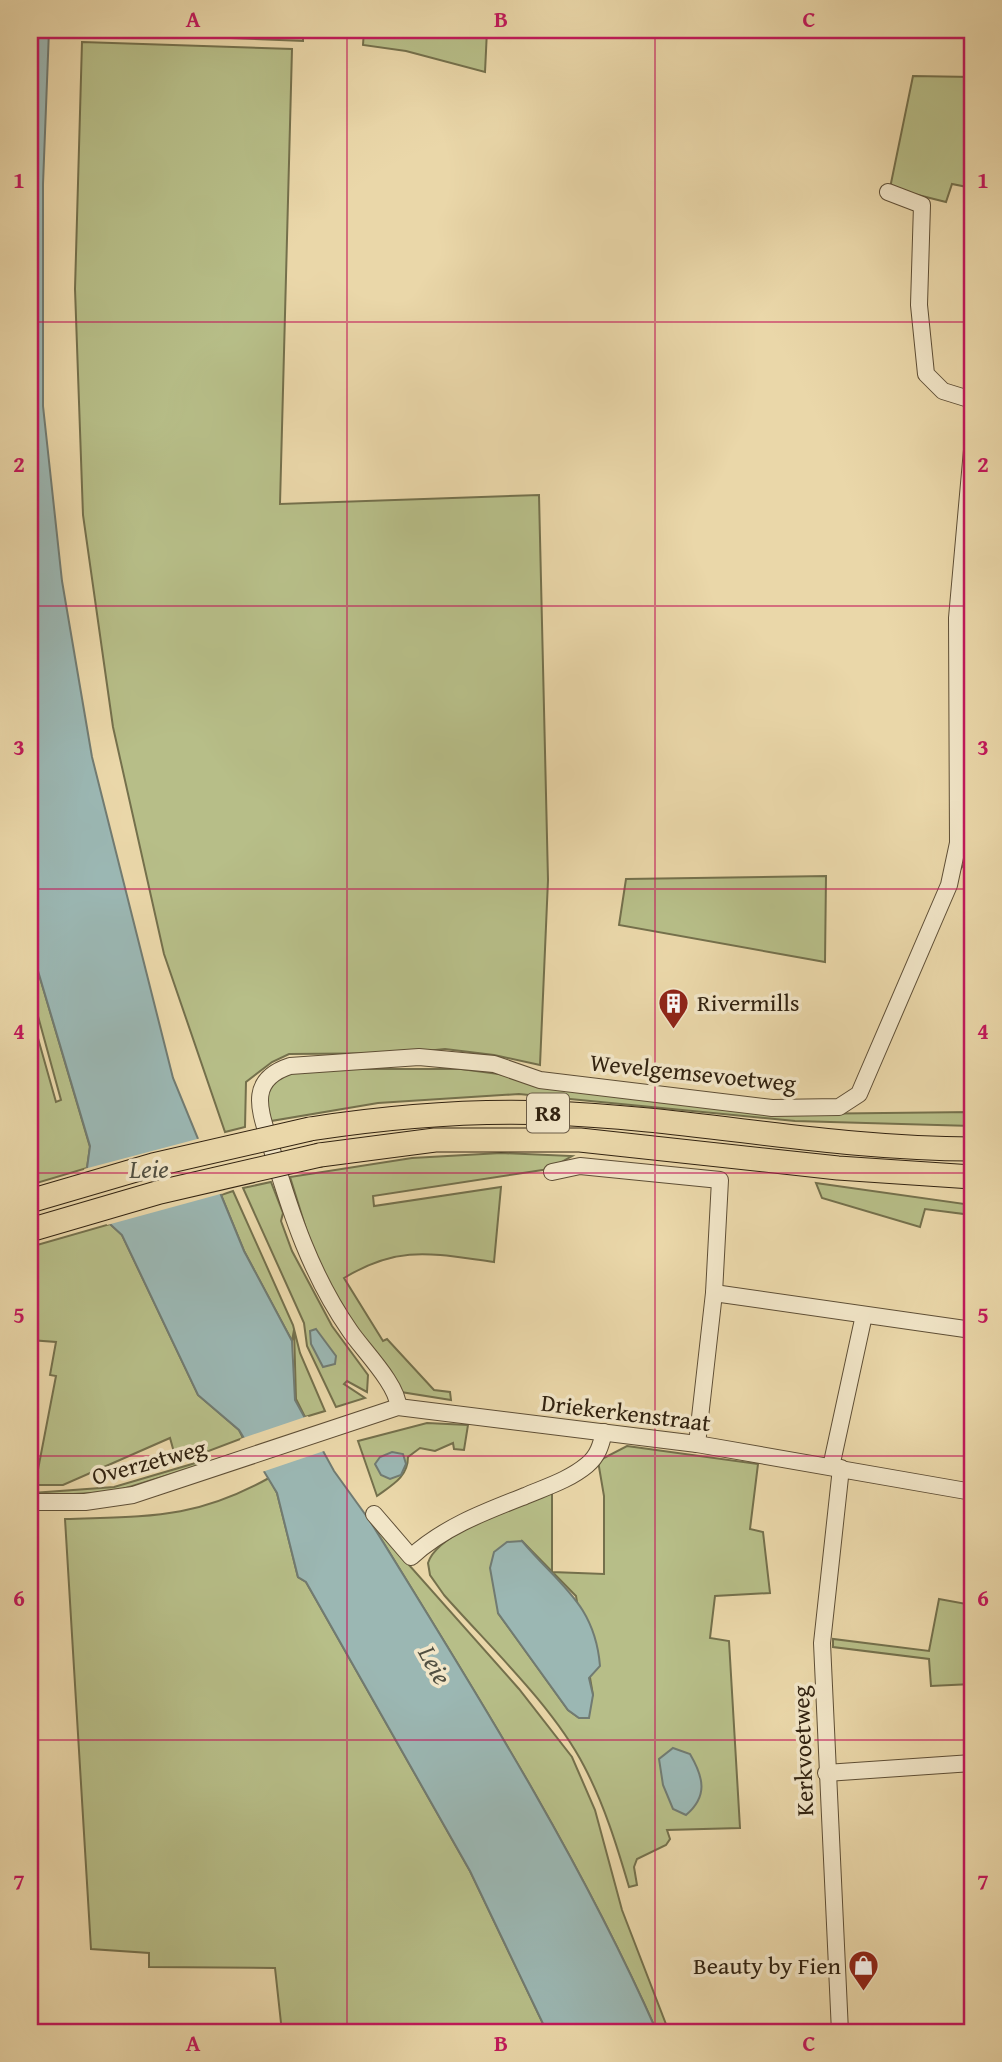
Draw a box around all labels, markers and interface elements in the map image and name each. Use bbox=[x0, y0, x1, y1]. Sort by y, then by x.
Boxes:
text: A bbox=[186, 2, 201, 35]
text: B bbox=[494, 2, 508, 35]
text: C bbox=[802, 2, 816, 35]
text: 1 bbox=[13, 163, 25, 196]
text: 1 bbox=[977, 163, 989, 196]
text: 2 bbox=[13, 447, 25, 480]
text: 2 bbox=[977, 447, 989, 480]
text: 3 bbox=[13, 730, 25, 763]
text: 3 bbox=[977, 730, 989, 763]
place label: Rivermills bbox=[697, 985, 799, 1020]
building icon: Rivermills bbox=[657, 986, 691, 1030]
text: 4 bbox=[13, 1014, 25, 1047]
text: 4 bbox=[977, 1014, 989, 1047]
street label: Wevelgemsevoetweg bbox=[588, 1044, 798, 1101]
road number: R8 bbox=[527, 1094, 569, 1132]
water label: Leie bbox=[128, 1149, 169, 1188]
text: 5 bbox=[13, 1298, 25, 1331]
text: 5 bbox=[977, 1298, 989, 1331]
street label: Driekerkenstraat bbox=[539, 1385, 713, 1440]
street label: Overzetweg bbox=[88, 1429, 210, 1494]
text: 6 bbox=[13, 1581, 25, 1614]
text: 6 bbox=[977, 1581, 989, 1614]
water label: Leie bbox=[408, 1637, 462, 1692]
street label: Kerkvoetweg bbox=[783, 1685, 822, 1817]
text: 7 bbox=[13, 1865, 25, 1898]
text: 7 bbox=[977, 1865, 989, 1898]
place label: Beauty by Fien bbox=[693, 1948, 842, 1983]
shop icon: Beauty by Fien bbox=[847, 1949, 881, 1993]
text: A bbox=[186, 2026, 201, 2059]
text: B bbox=[494, 2026, 508, 2059]
text: C bbox=[802, 2026, 816, 2059]

